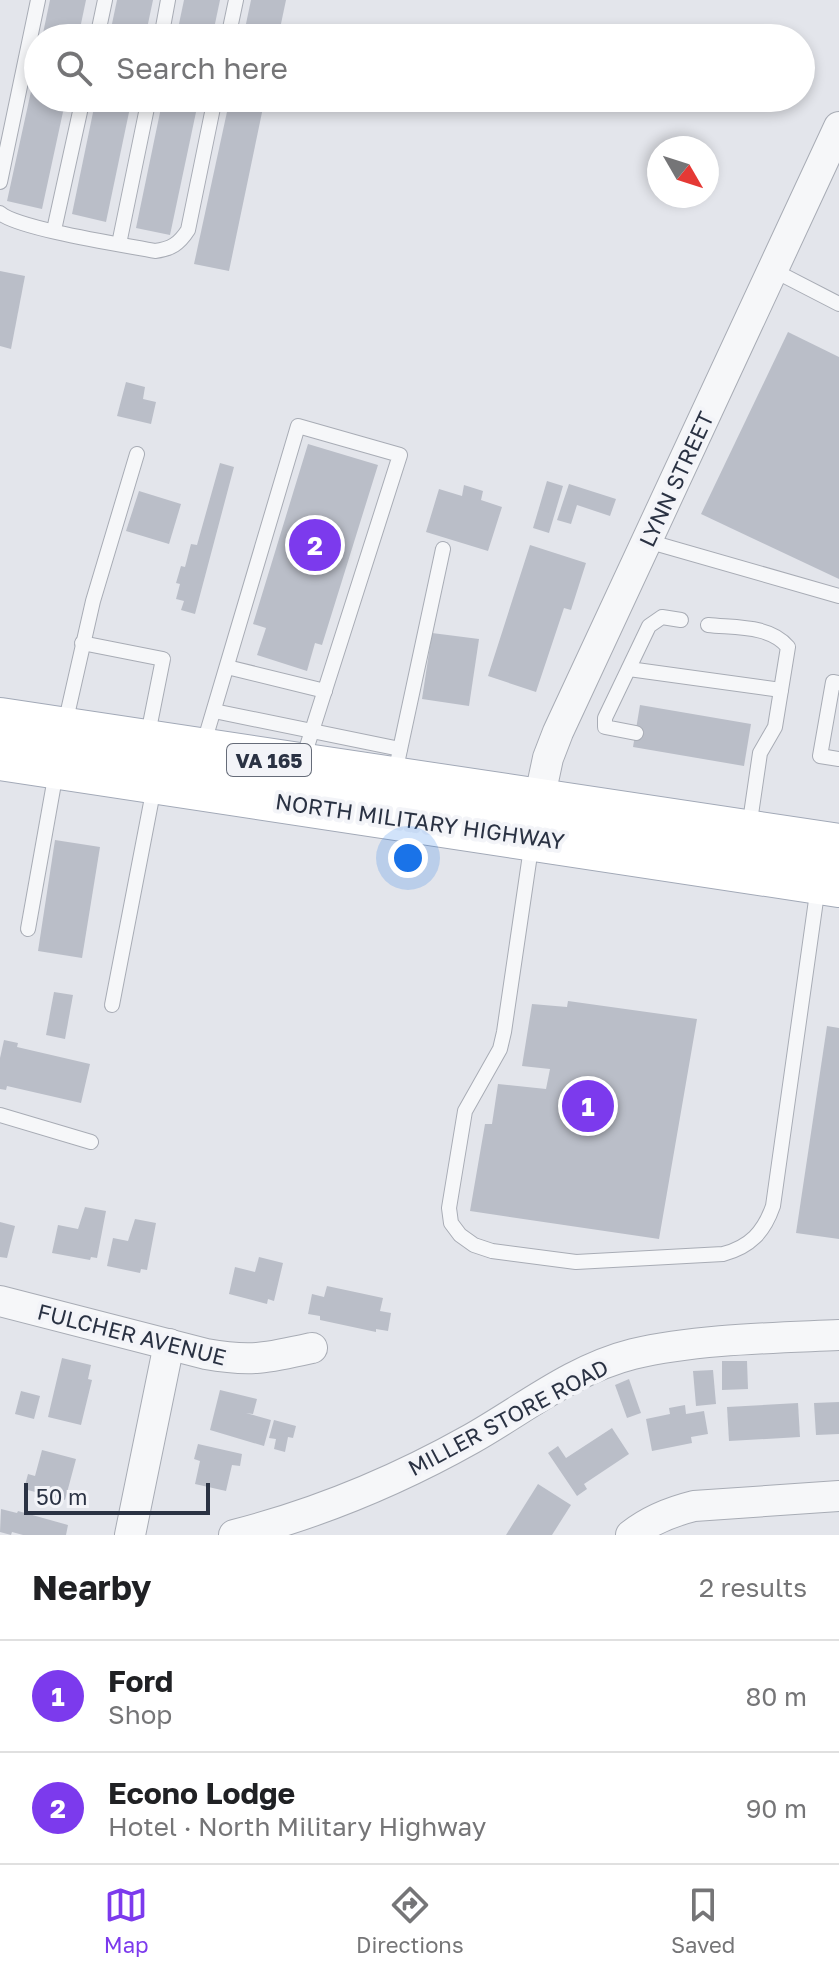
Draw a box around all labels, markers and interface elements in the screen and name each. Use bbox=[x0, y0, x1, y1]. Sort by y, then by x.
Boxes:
search box bbox=[24, 24, 815, 112]
icon: search bbox=[52, 46, 96, 90]
text: Search here bbox=[116, 50, 288, 86]
north arrow bbox=[647, 136, 719, 208]
street label: LYNN STREET bbox=[633, 407, 719, 551]
pin: 2 bbox=[289, 515, 341, 575]
road number: VA 165 bbox=[227, 744, 311, 776]
street label: NORTH MILITARY HIGHWAY bbox=[274, 787, 566, 855]
your location bbox=[388, 838, 428, 878]
pin: 1 bbox=[562, 1076, 614, 1136]
street label: FULCHER AVENUE bbox=[35, 1297, 229, 1371]
street label: MILLER STORE ROAD bbox=[403, 1353, 613, 1481]
scale bar bbox=[24, 1479, 210, 1515]
text: 50 m bbox=[36, 1483, 87, 1510]
text: Nearby bbox=[32, 1567, 152, 1607]
text: 2 results bbox=[699, 1572, 807, 1603]
text: Ford bbox=[108, 1663, 173, 1699]
text: 1 bbox=[51, 1681, 65, 1712]
text: 80 m bbox=[746, 1681, 807, 1712]
text: Shop bbox=[108, 1699, 172, 1730]
text: Econo Lodge bbox=[108, 1775, 295, 1811]
text: 2 bbox=[50, 1793, 66, 1824]
text: 90 m bbox=[746, 1793, 807, 1824]
text: Hotel · North Military Highway bbox=[108, 1811, 486, 1842]
tab: Map bbox=[104, 1883, 149, 1958]
tab: Directions bbox=[356, 1883, 464, 1958]
tab: Saved bbox=[671, 1883, 735, 1958]

